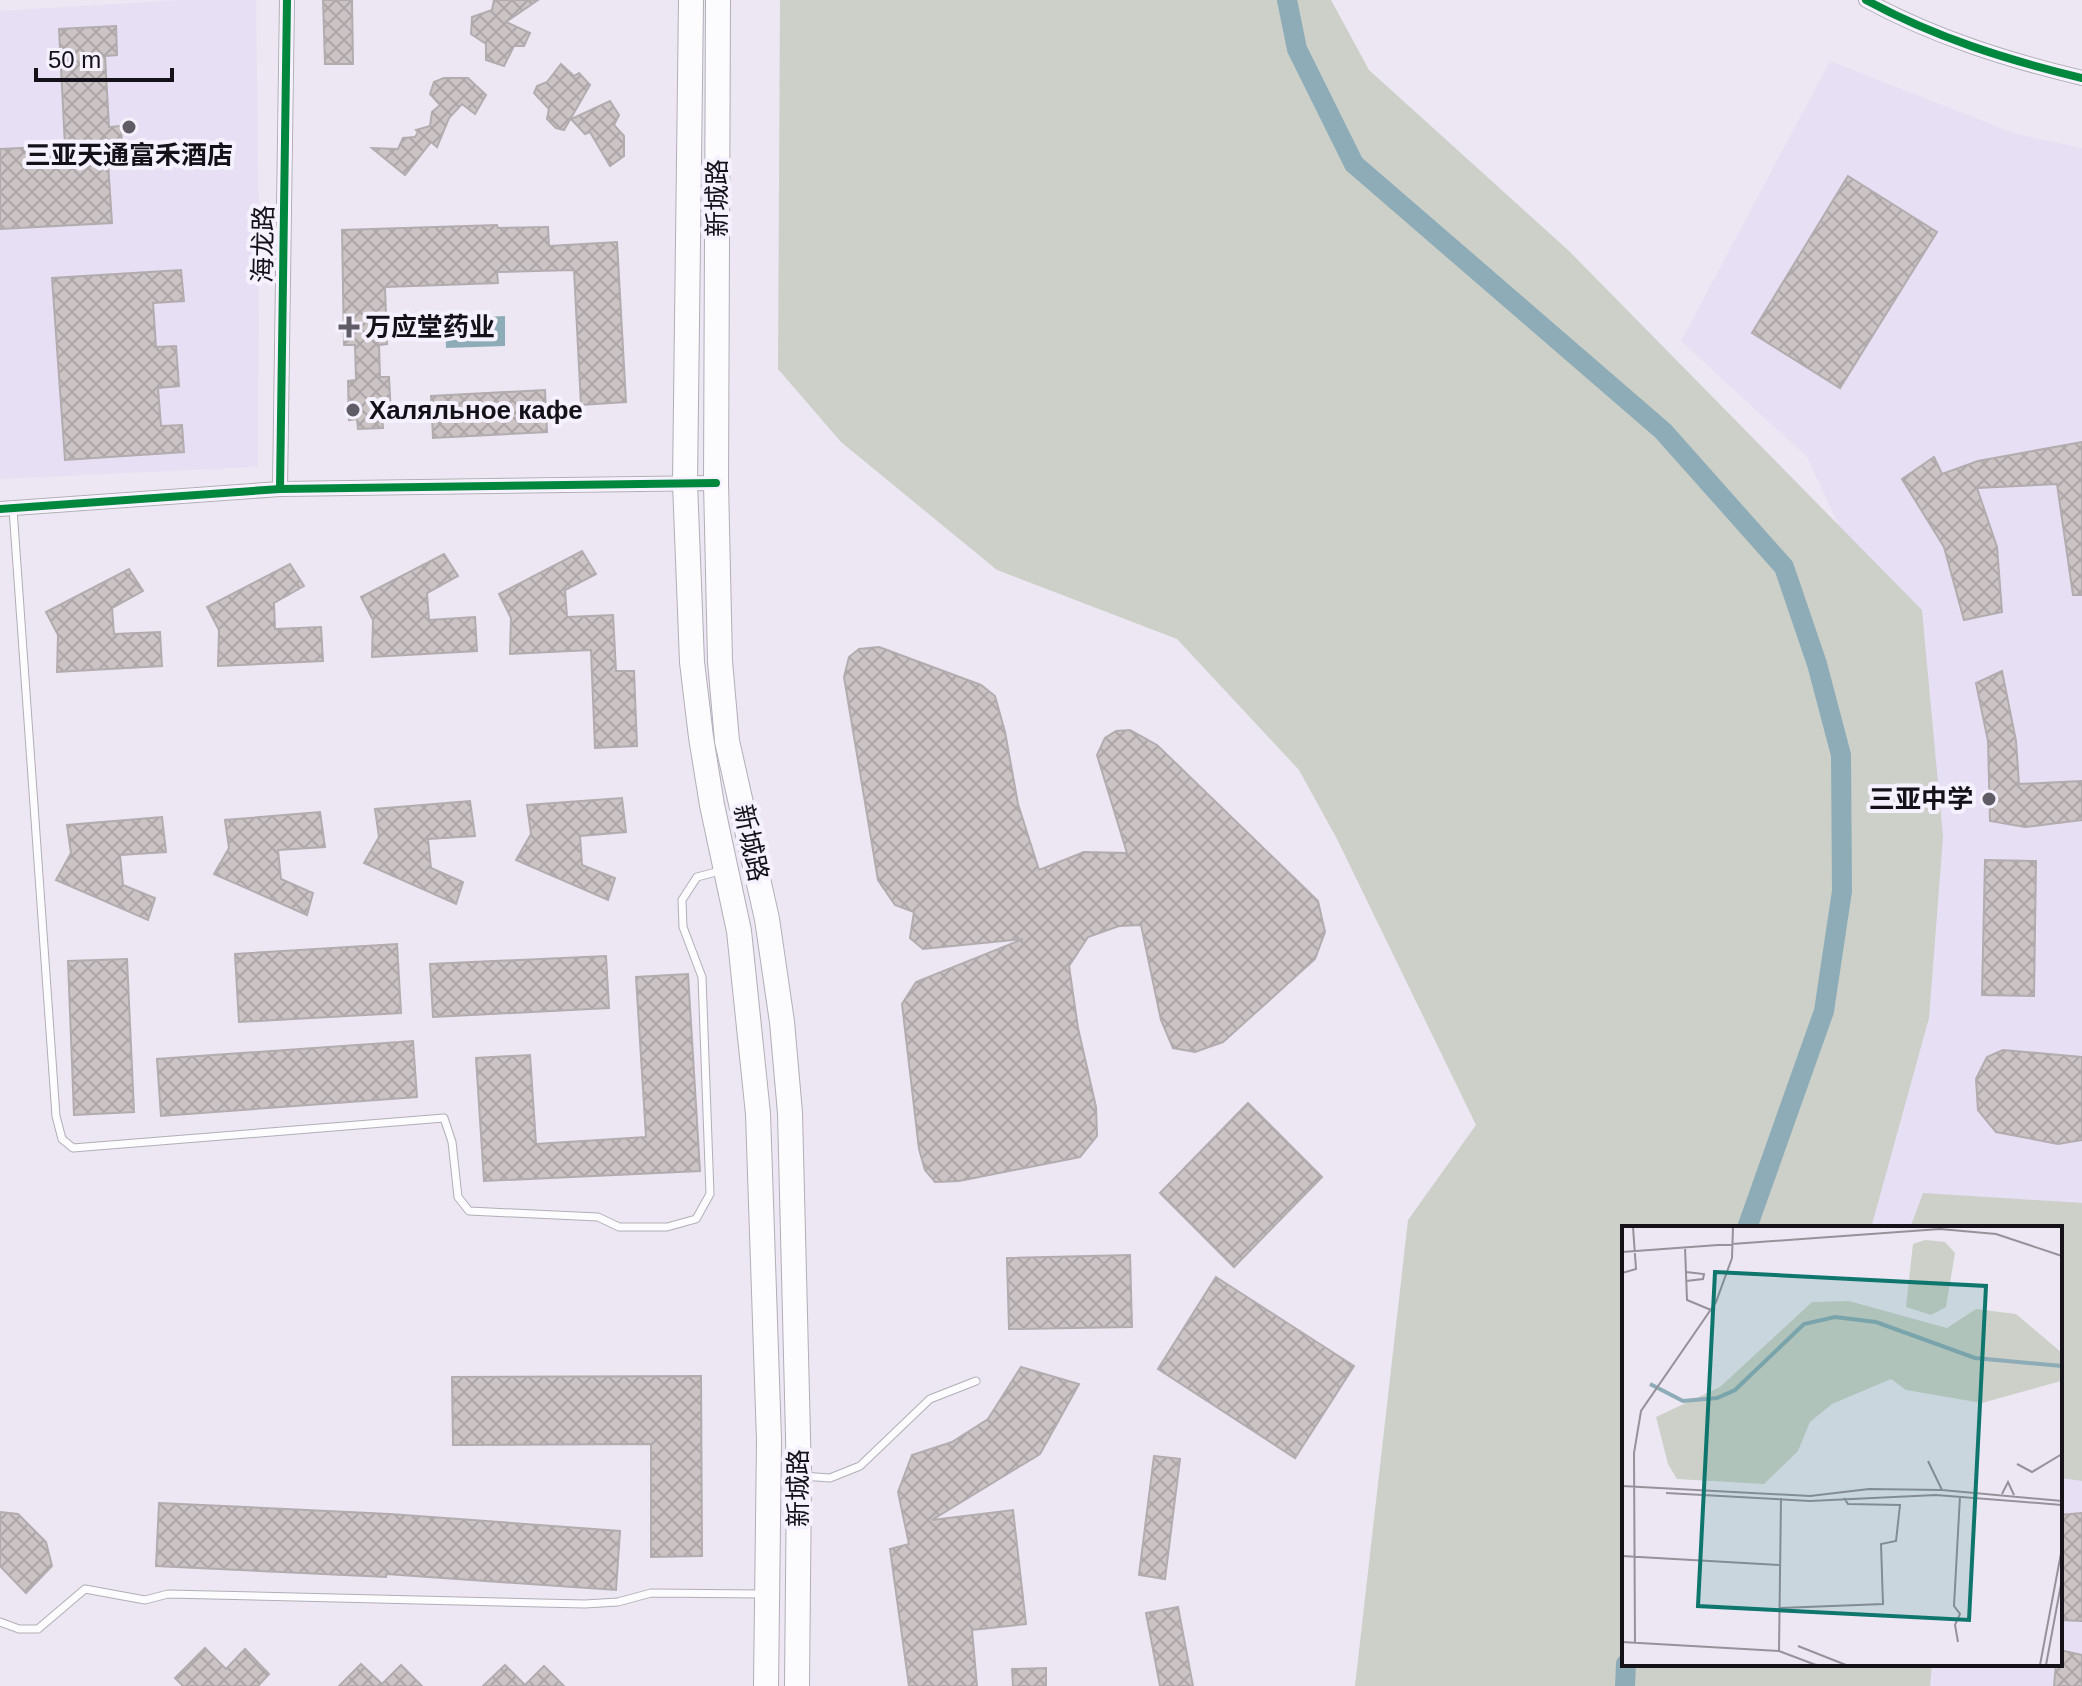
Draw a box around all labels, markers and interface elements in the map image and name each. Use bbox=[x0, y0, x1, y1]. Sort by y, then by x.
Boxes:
scale bar bbox=[36, 32, 172, 82]
text: 50 m bbox=[48, 46, 101, 73]
marker: 三亚天通富禾酒店 bbox=[120, 118, 138, 136]
place label: 三亚天通富禾酒店 bbox=[25, 140, 233, 170]
street label: 新城路 bbox=[702, 159, 732, 237]
street label: 海龙路 bbox=[247, 205, 279, 283]
place label: 万应堂药业 bbox=[365, 312, 495, 342]
marker: 万应堂药业 bbox=[340, 318, 358, 336]
place label: Халяльное кафе bbox=[369, 395, 583, 425]
marker: Халяльное кафе bbox=[344, 401, 362, 419]
place label: 三亚中学 bbox=[1869, 784, 1973, 814]
marker: 三亚中学 bbox=[1980, 790, 1998, 808]
street label: 新城路 bbox=[728, 802, 774, 884]
inset map bbox=[1622, 1226, 2062, 1666]
street label: 新城路 bbox=[783, 1449, 813, 1527]

